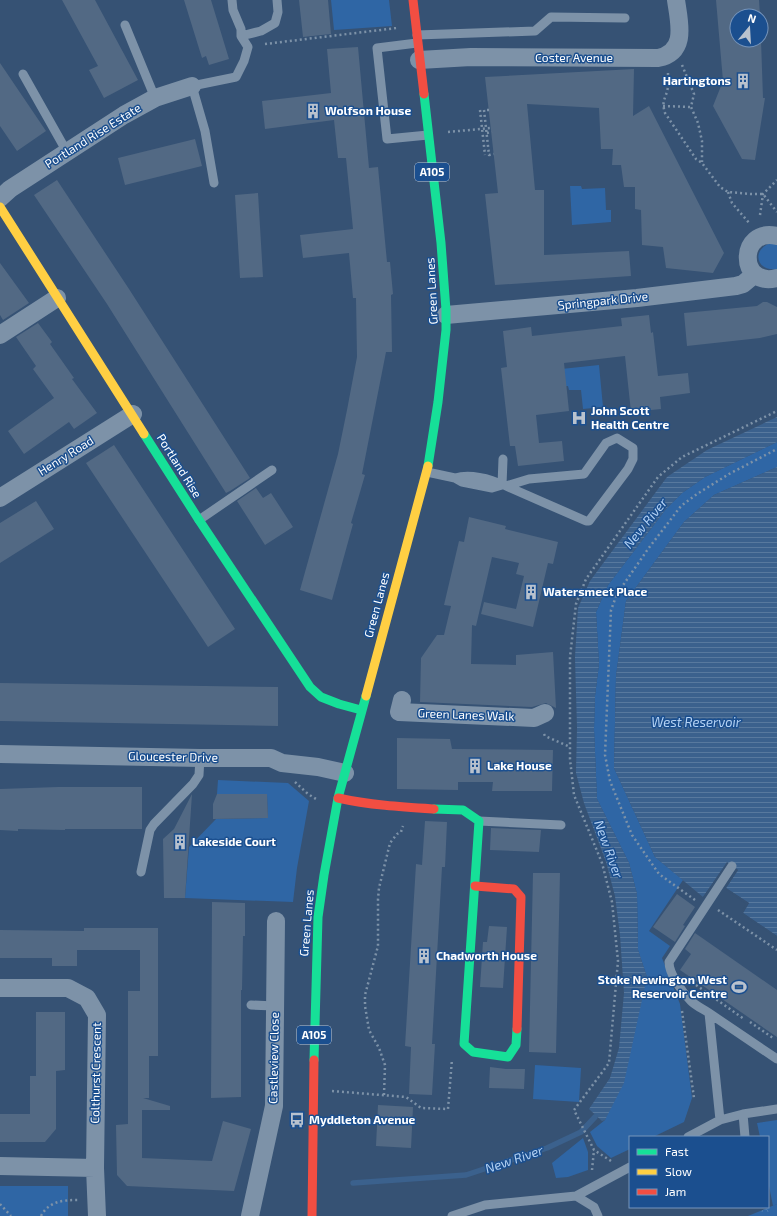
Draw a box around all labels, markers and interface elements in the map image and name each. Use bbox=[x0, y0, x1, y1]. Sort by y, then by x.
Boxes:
north arrow bbox=[729, 8, 769, 48]
text: N bbox=[746, 11, 758, 25]
street label: Coster Avenue bbox=[535, 50, 613, 64]
building icon: Hartingtons bbox=[734, 72, 752, 90]
place label: Hartingtons bbox=[663, 73, 731, 87]
street label: Portland Rise Estate bbox=[42, 100, 143, 170]
building icon: Wolfson House bbox=[304, 102, 322, 120]
place label: Wolfson House bbox=[325, 103, 411, 117]
road number: A105 bbox=[415, 163, 449, 181]
street label: Green Lanes bbox=[422, 257, 440, 325]
street label: Springpark Drive bbox=[557, 288, 649, 312]
place label: John Scott Health Centre bbox=[591, 403, 669, 431]
hospital icon: John Scott Health Centre bbox=[570, 409, 588, 427]
street label: Portland Rise bbox=[155, 431, 205, 500]
street label: Henry Road bbox=[35, 433, 96, 478]
water label: New River bbox=[620, 494, 671, 551]
street label: Green Lanes bbox=[361, 571, 391, 639]
building icon: Watersmeet Place bbox=[522, 583, 540, 601]
place label: Watersmeet Place bbox=[543, 584, 647, 598]
street label: Green Lanes Walk bbox=[417, 705, 515, 723]
water label: West Reservoir bbox=[651, 714, 742, 730]
street label: Gloucester Drive bbox=[128, 748, 218, 764]
building icon: Lake House bbox=[466, 757, 484, 775]
place label: Lake House bbox=[487, 758, 552, 772]
water label: New River bbox=[591, 818, 627, 881]
building icon: Lakeside Court bbox=[171, 833, 189, 851]
place label: Lakeside Court bbox=[192, 834, 276, 848]
street label: Green Lanes bbox=[296, 889, 316, 957]
building icon: Chadworth House bbox=[415, 947, 433, 965]
place label: Chadworth House bbox=[436, 948, 537, 962]
place label: Stoke Newington West Reservoir Centre bbox=[598, 972, 727, 1000]
sports icon: Stoke Newington West Reservoir Centre bbox=[730, 978, 748, 996]
street label: Castleview Close bbox=[265, 1012, 281, 1104]
street label: Colthurst Crescent bbox=[87, 1022, 103, 1124]
road number: A105 bbox=[297, 1026, 331, 1044]
bus stop icon: Myddleton Avenue bbox=[288, 1111, 306, 1129]
place label: Myddleton Avenue bbox=[309, 1112, 416, 1127]
legend bbox=[629, 1136, 769, 1208]
water label: New River bbox=[483, 1141, 546, 1176]
text: Fast bbox=[665, 1144, 689, 1158]
text: Slow bbox=[665, 1164, 692, 1178]
text: Jam bbox=[665, 1184, 686, 1198]

